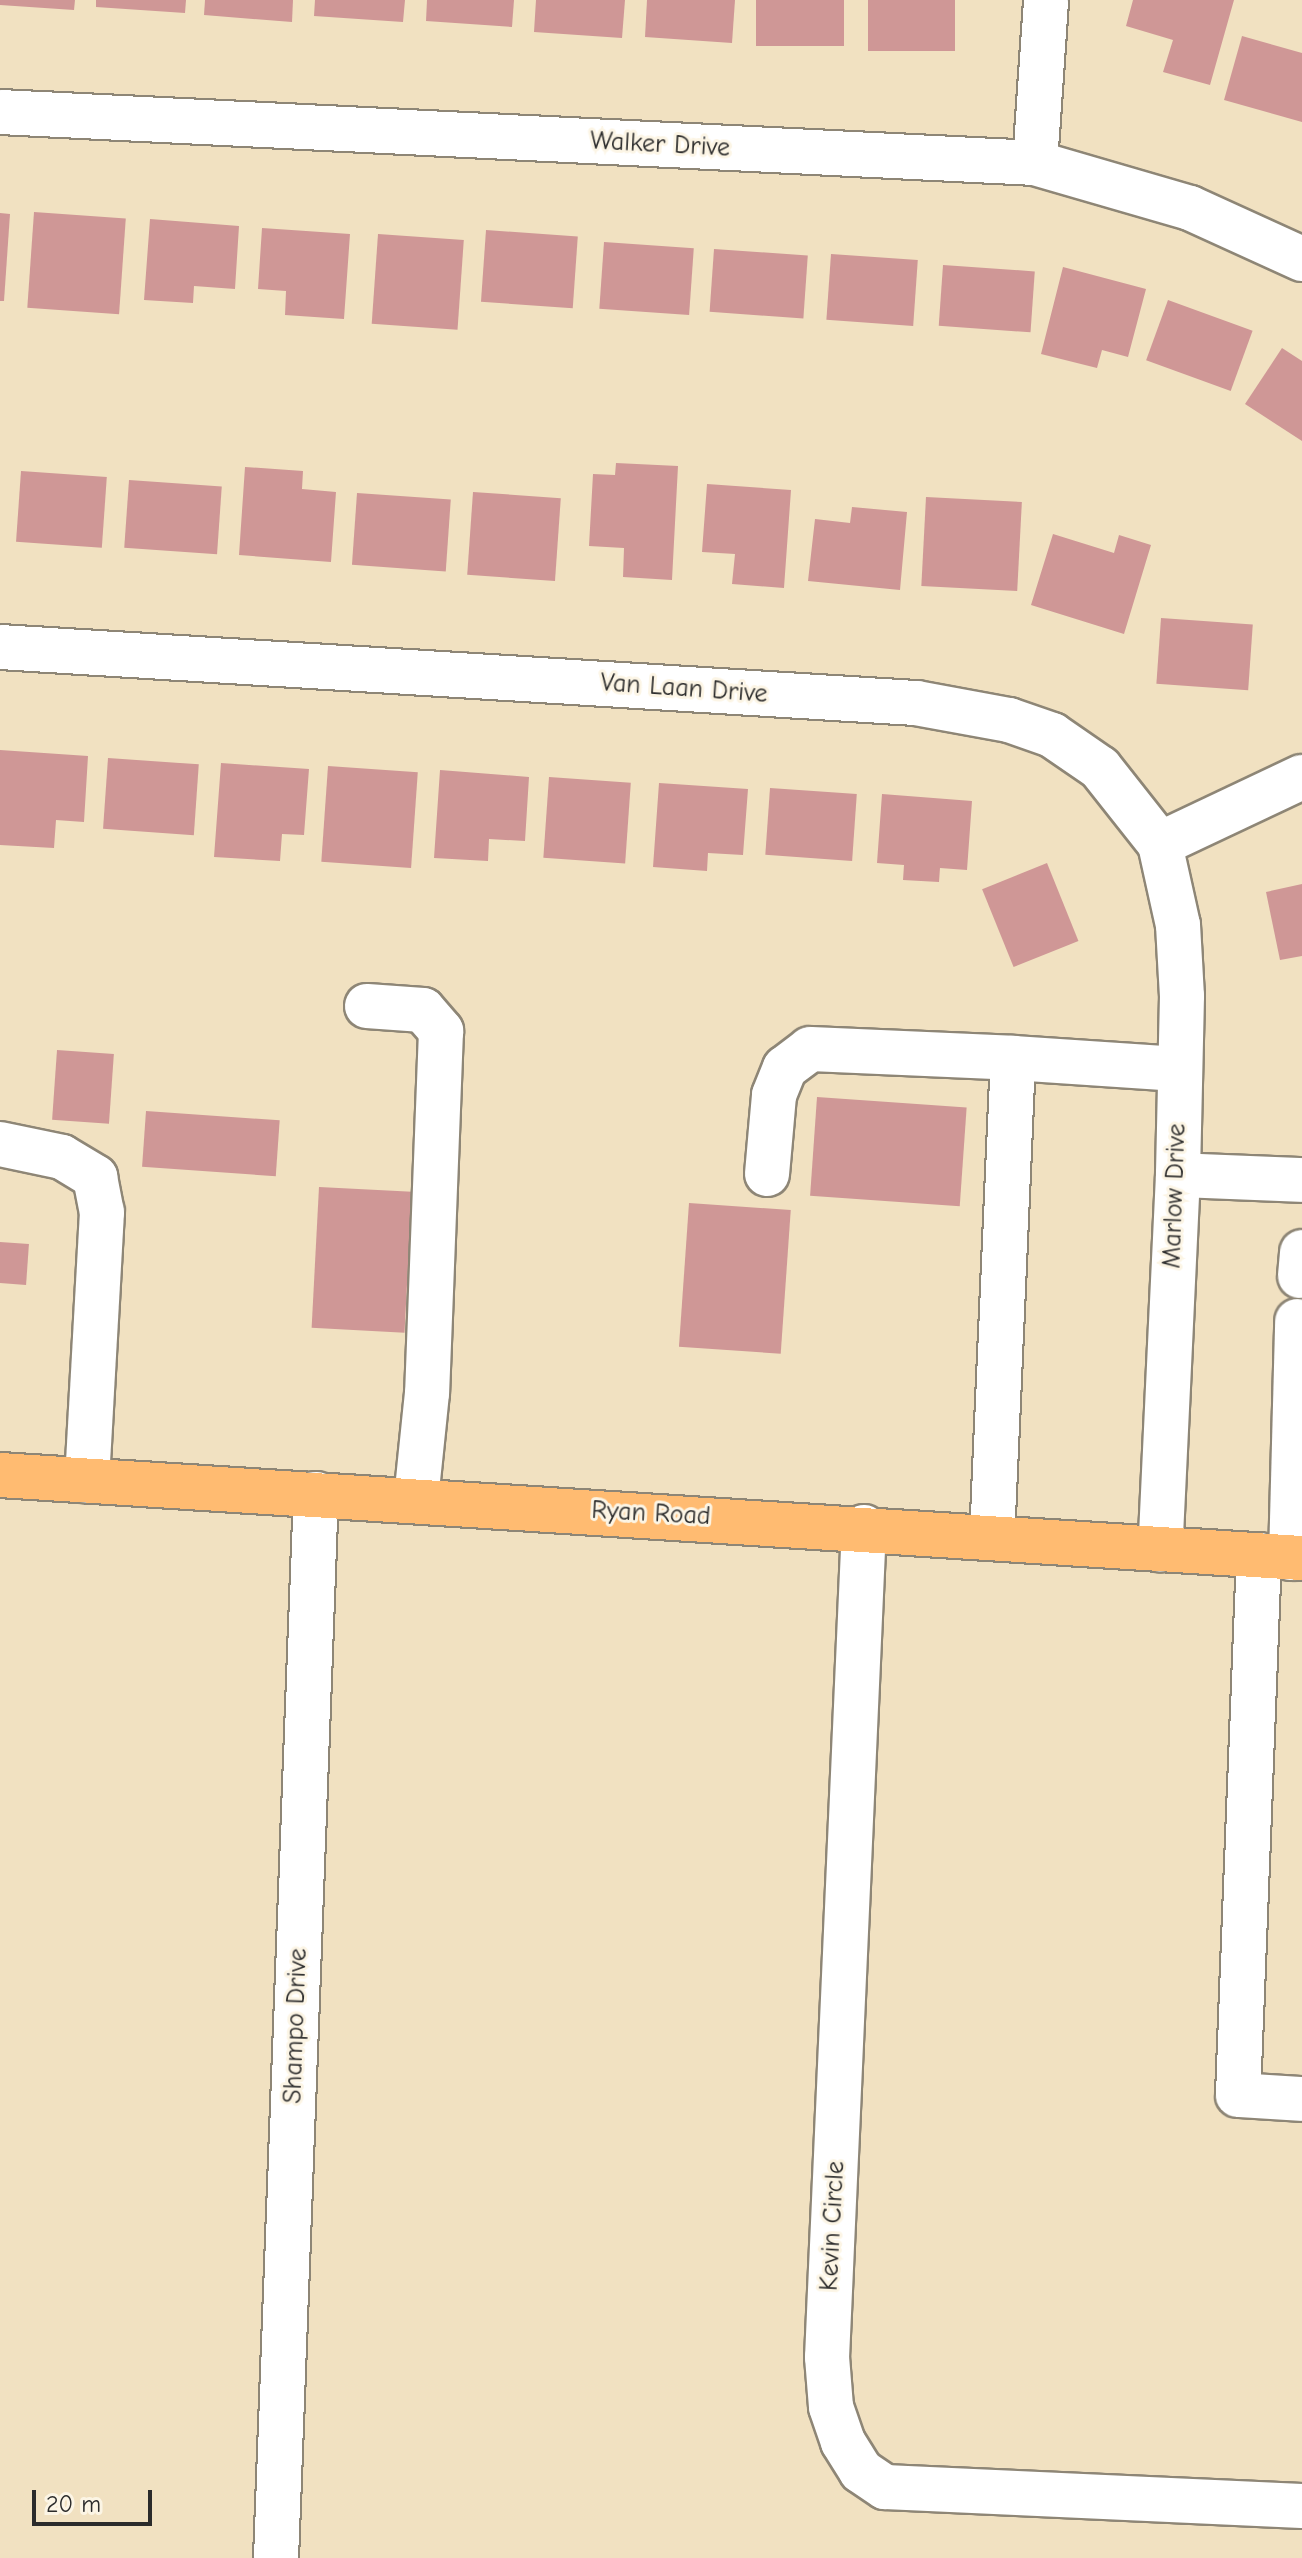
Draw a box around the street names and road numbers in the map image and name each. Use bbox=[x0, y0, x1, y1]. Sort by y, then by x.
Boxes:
street label: Walker Drive bbox=[589, 126, 731, 164]
street label: Van Laan Drive bbox=[599, 668, 769, 710]
street label: Marlow Drive bbox=[1157, 1123, 1193, 1269]
street label: Ryan Road bbox=[591, 1495, 711, 1533]
street label: Shampo Drive bbox=[278, 1948, 314, 2104]
street label: Kevin Circle bbox=[814, 2160, 852, 2292]

